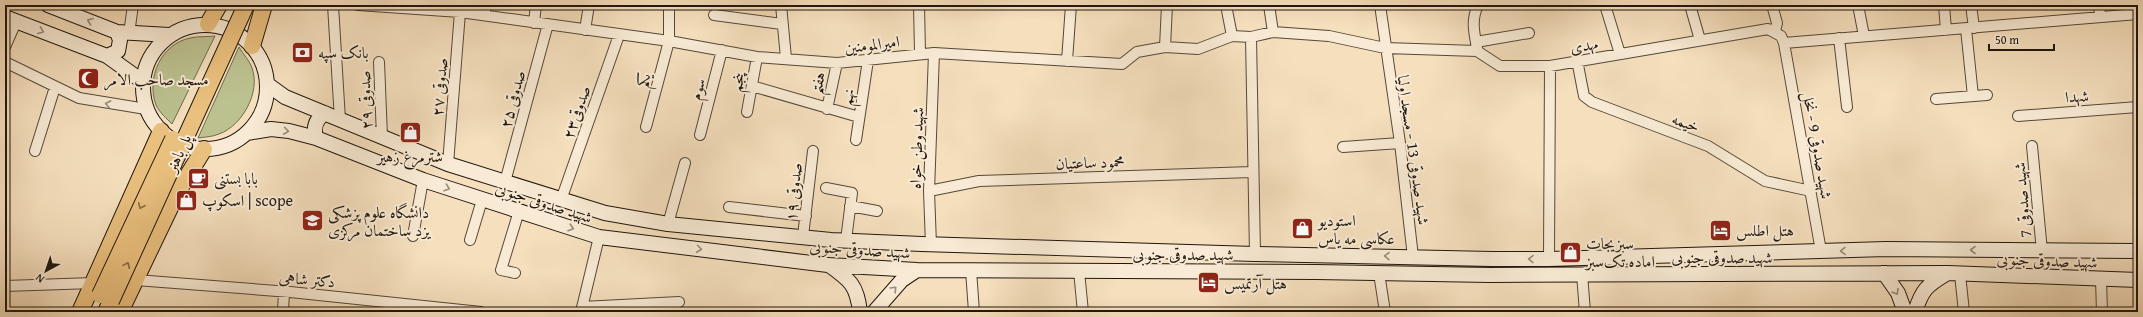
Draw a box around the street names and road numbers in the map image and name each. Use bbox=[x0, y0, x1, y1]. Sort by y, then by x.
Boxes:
street label: امیرالمومنین bbox=[843, 29, 901, 59]
street label: مهدی bbox=[1568, 31, 1600, 59]
street label: صدوقی ۲۷ bbox=[424, 57, 454, 117]
street label: صدوقی ۲۵ bbox=[493, 68, 531, 130]
street label: یکم bbox=[630, 69, 661, 91]
street label: پنجم bbox=[723, 69, 755, 94]
street label: صدوقی ۲۹ bbox=[352, 70, 378, 130]
street label: هفتم bbox=[803, 70, 836, 97]
street label: شهید صدوقی 13 - مسجد اولیا bbox=[1392, 74, 1436, 226]
street label: سوم bbox=[683, 75, 714, 103]
street label: صدوقی۲۳ bbox=[556, 82, 596, 142]
street label: شهدا bbox=[2064, 83, 2090, 109]
street label: نهم bbox=[834, 87, 864, 108]
street label: شهید صدوقی 9 - نخل bbox=[1797, 89, 1839, 201]
street label: خیمه bbox=[1669, 106, 1703, 138]
street label: شهید وطن خواه bbox=[903, 107, 929, 189]
street label: پل باهنر bbox=[158, 129, 197, 178]
street label: محمود ساعتیان bbox=[1055, 149, 1125, 175]
street label: شهید صدوقی 7 bbox=[2007, 161, 2037, 239]
street label: صدوقی ۱۹ bbox=[778, 162, 808, 222]
street label: شهید صدوقی جنوبی bbox=[492, 175, 596, 229]
street label: شهید صدوقی جنوبی bbox=[809, 234, 911, 264]
street label: شهید صدوقی جنوبی bbox=[1133, 242, 1233, 266]
street label: شهید صدوقی جنوبی bbox=[1672, 245, 1772, 269]
street label: شهید صدوقی جنوبی bbox=[1996, 246, 2098, 274]
street label: دکتر شاهی bbox=[278, 265, 336, 293]

